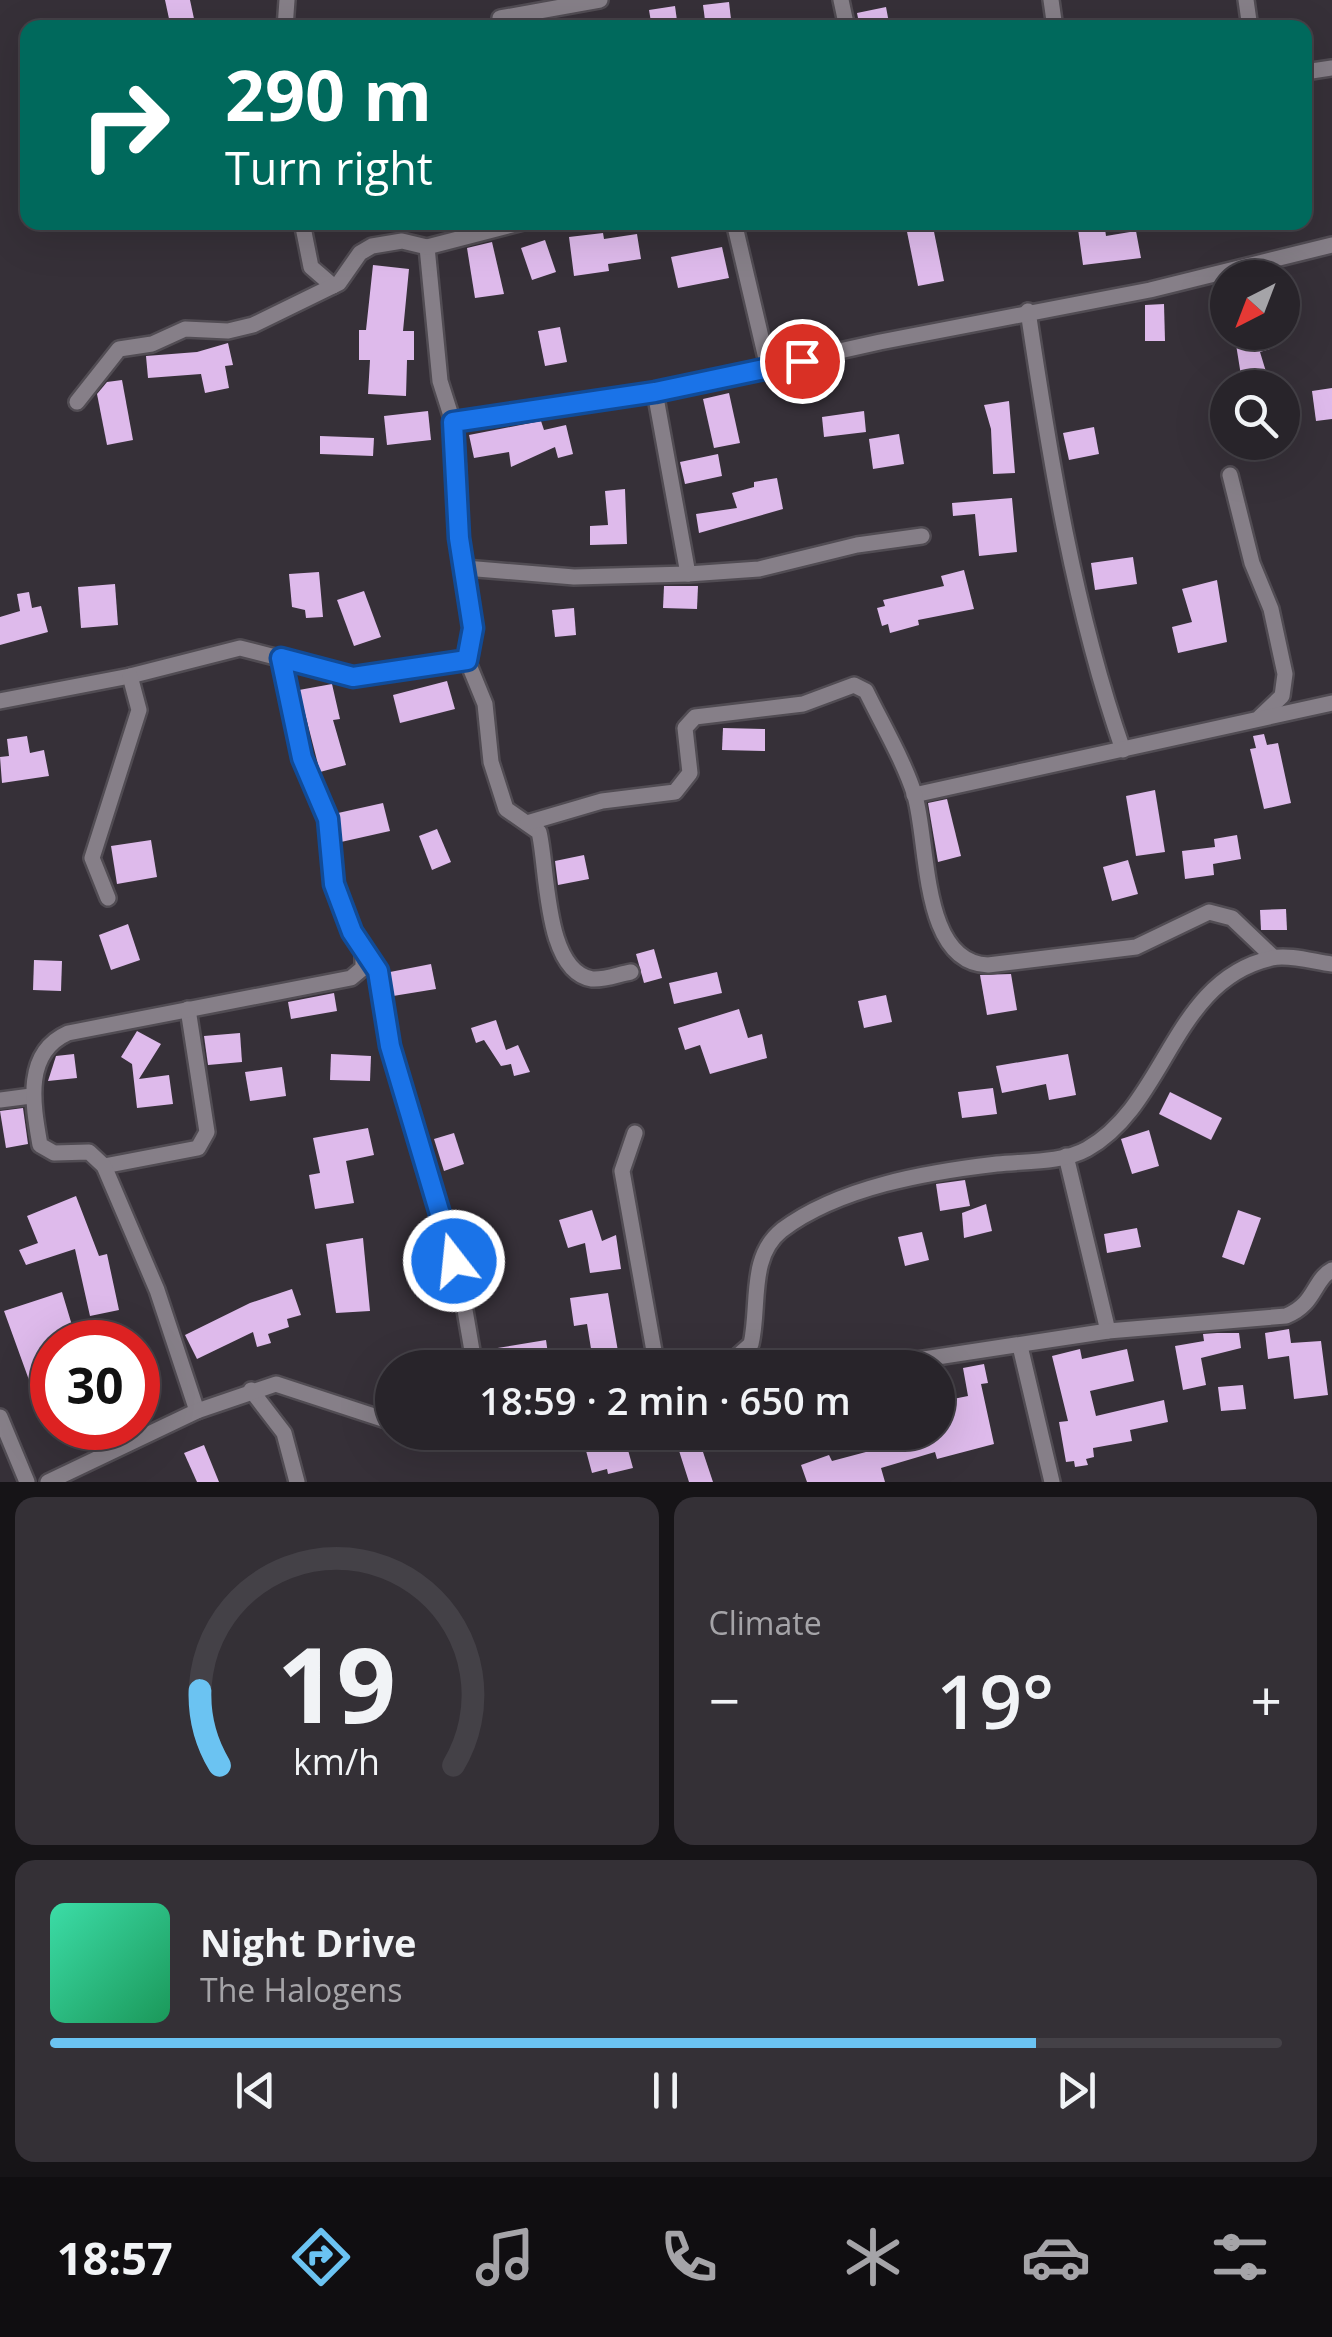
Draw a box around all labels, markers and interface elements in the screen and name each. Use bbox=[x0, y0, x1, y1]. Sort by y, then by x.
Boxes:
text: 290 m bbox=[225, 46, 432, 142]
icon: right bbox=[60, 60, 190, 190]
text: Turn right bbox=[225, 137, 433, 198]
north arrow bbox=[1210, 260, 1300, 350]
map controls bbox=[1210, 260, 1300, 460]
pin bbox=[760, 319, 845, 404]
icon: arrive bbox=[775, 334, 830, 389]
button: search bbox=[1210, 370, 1300, 460]
position arrow bbox=[402, 1209, 506, 1313]
speed limit sign: 30 bbox=[30, 1320, 160, 1450]
text: 18:59 · 2 min · 650 m bbox=[479, 1374, 851, 1426]
text: Climate bbox=[709, 1601, 822, 1644]
text: 19 bbox=[277, 1612, 396, 1753]
text: 19° bbox=[936, 1649, 1054, 1751]
text: − bbox=[709, 1662, 740, 1737]
text: + bbox=[1251, 1662, 1282, 1737]
text: km/h bbox=[293, 1737, 380, 1785]
text: Night Drive bbox=[200, 1916, 416, 1968]
text: The Halogens bbox=[200, 1968, 402, 2011]
icon: previous bbox=[228, 2063, 283, 2118]
icon: pause bbox=[638, 2063, 693, 2118]
icon: next bbox=[1049, 2063, 1104, 2118]
icon: directions bbox=[286, 2222, 356, 2292]
icon: music bbox=[470, 2222, 540, 2292]
icon: phone bbox=[654, 2222, 724, 2292]
icon: climate bbox=[838, 2222, 908, 2292]
icon: car bbox=[1021, 2222, 1091, 2292]
icon: filters bbox=[1205, 2222, 1275, 2292]
text: 18:57 bbox=[57, 2227, 173, 2288]

